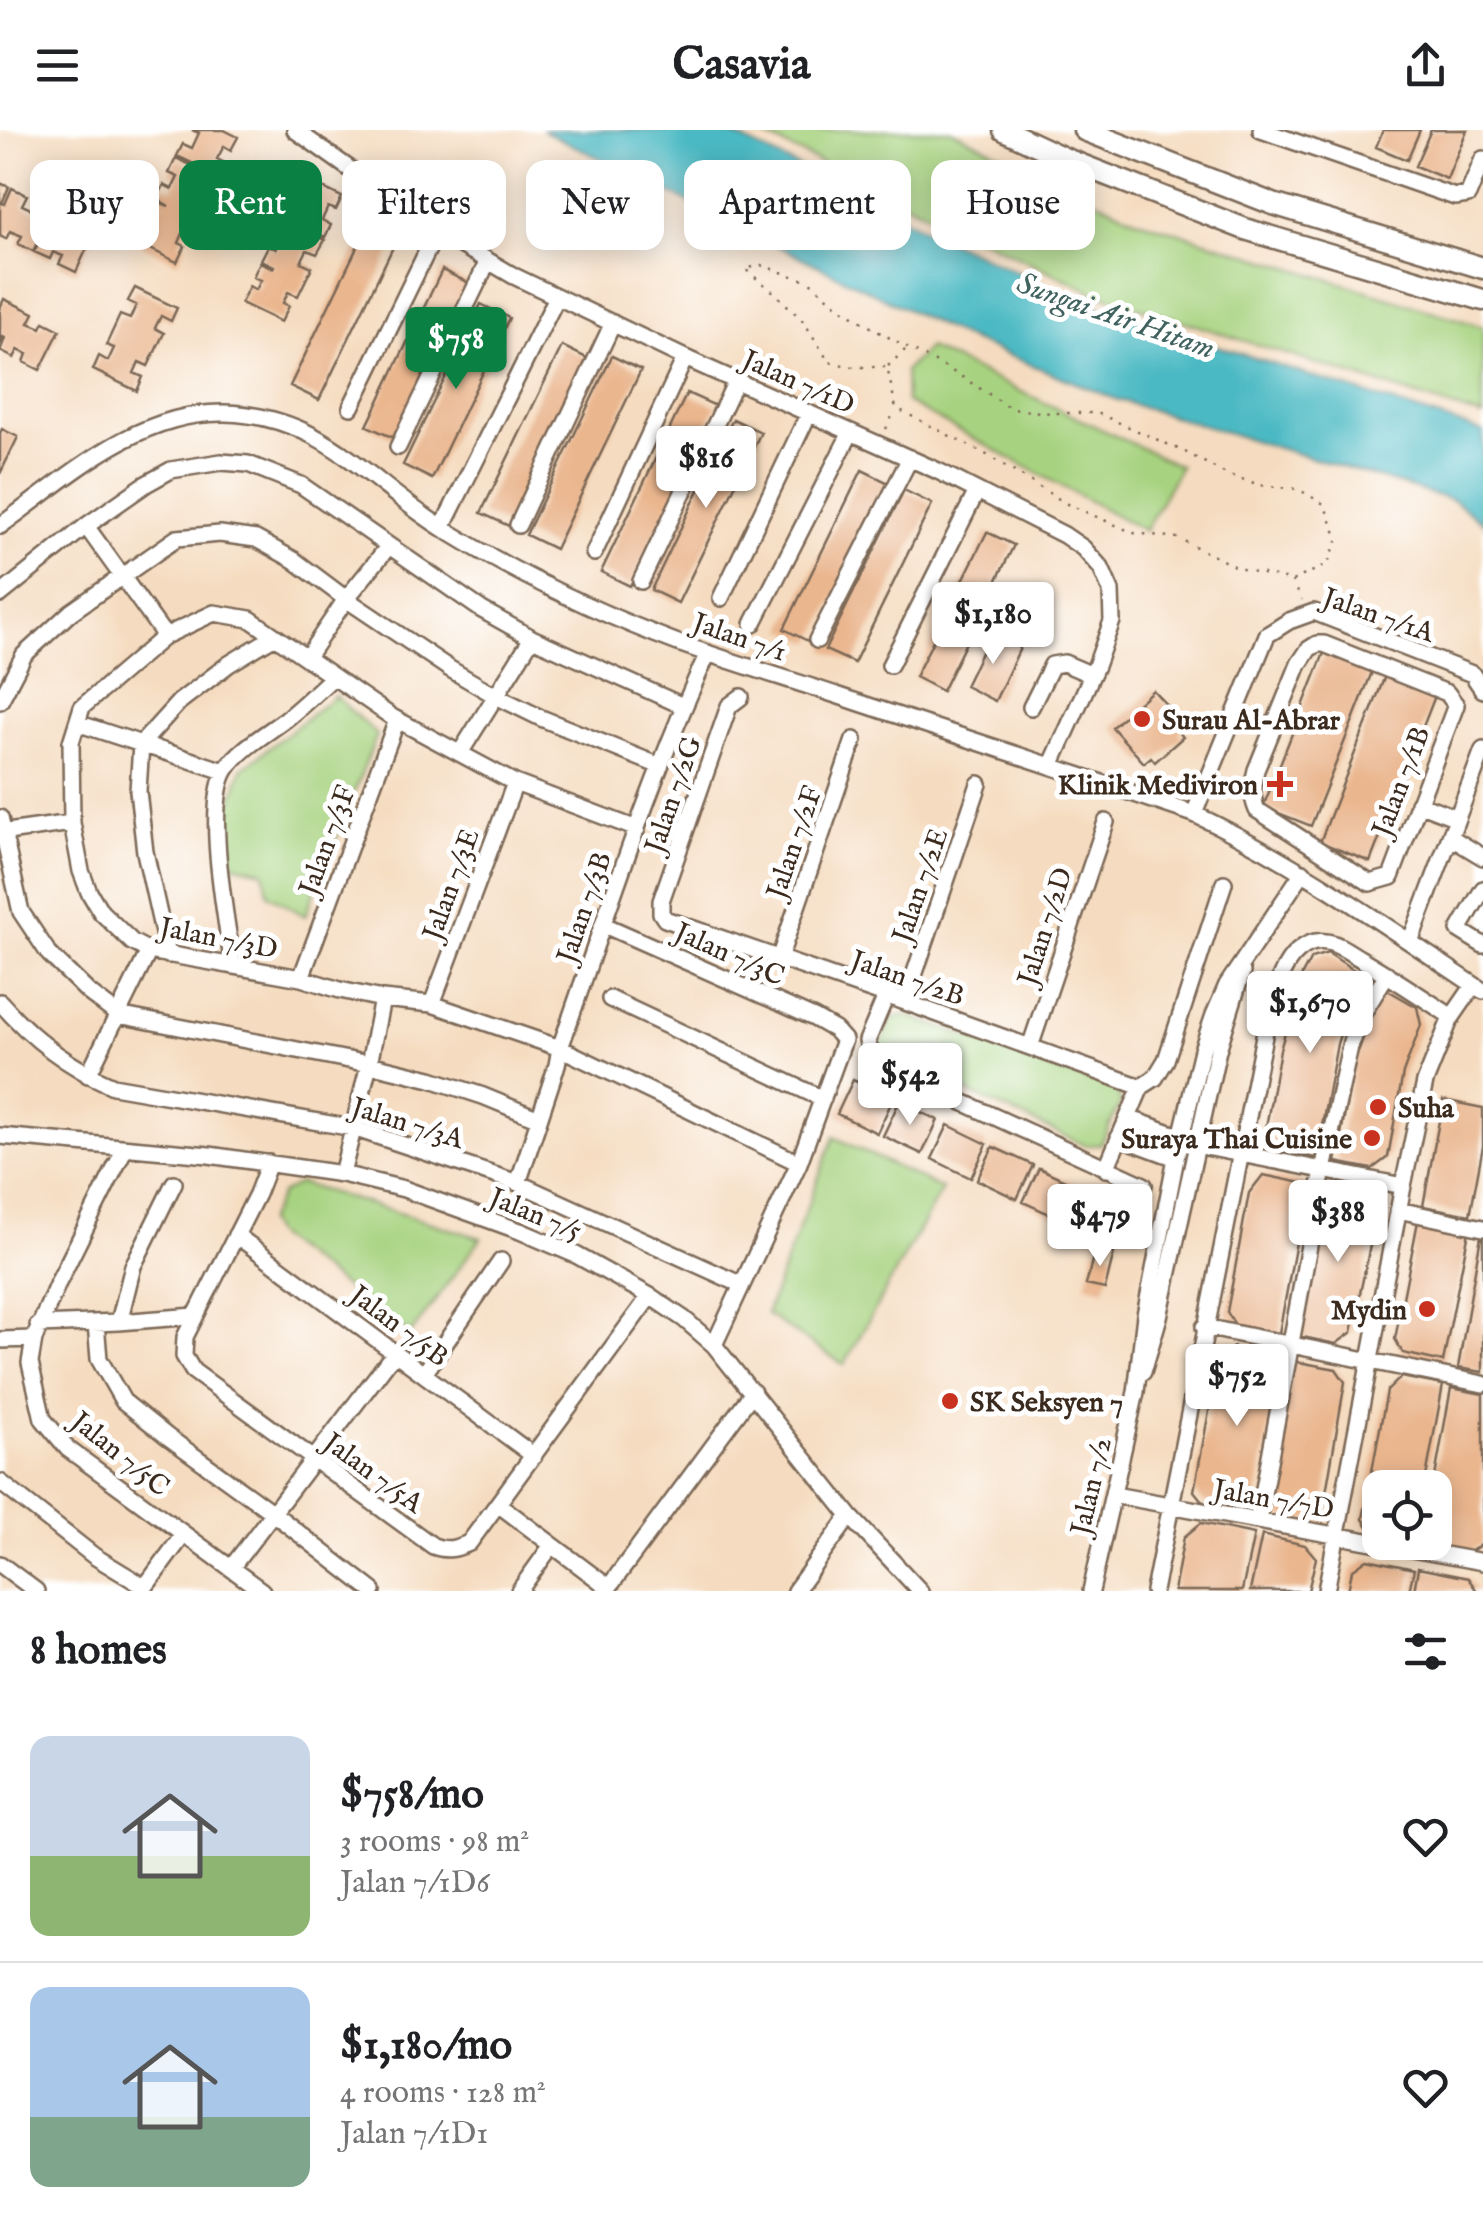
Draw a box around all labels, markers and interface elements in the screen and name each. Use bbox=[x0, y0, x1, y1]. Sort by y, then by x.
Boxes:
text: Casavia bbox=[673, 37, 810, 94]
icon: menu bbox=[30, 38, 85, 93]
icon: share bbox=[1398, 38, 1453, 93]
chip: Buy bbox=[30, 160, 159, 250]
chip: Rent bbox=[179, 160, 322, 250]
chip: Filters bbox=[342, 160, 506, 250]
chip: New bbox=[526, 160, 664, 250]
chip: Apartment bbox=[684, 160, 911, 250]
chip: House bbox=[931, 160, 1095, 250]
water label: Sungai Air Hitam bbox=[1011, 265, 1219, 369]
pin: $758 bbox=[397, 307, 515, 392]
text: $758 bbox=[428, 319, 484, 360]
street label: Jalan 7/1D bbox=[734, 342, 860, 424]
pin: $816 bbox=[647, 426, 765, 511]
text: $816 bbox=[678, 438, 734, 479]
street label: Jalan 7/1A bbox=[1315, 580, 1440, 652]
pin: $1,180 bbox=[912, 582, 1074, 667]
text: $1,180 bbox=[954, 594, 1032, 635]
street label: Jalan 7/1 bbox=[685, 605, 791, 671]
place label: Surau Al-Abrar bbox=[1162, 704, 1341, 739]
marker: Surau Al-Abrar bbox=[1131, 708, 1153, 730]
street label: Jalan 7/1B bbox=[1364, 722, 1439, 845]
street label: Jalan 7/2G bbox=[637, 731, 711, 861]
place label: Klinik Mediviron bbox=[1058, 769, 1258, 804]
marker: Klinik Mediviron bbox=[1267, 771, 1293, 797]
street label: Jalan 7/3F bbox=[291, 781, 364, 903]
street label: Jalan 7/2F bbox=[759, 782, 831, 907]
street label: Jalan 7/3E bbox=[415, 824, 489, 948]
street label: Jalan 7/2E bbox=[885, 824, 957, 950]
street label: Jalan 7/3B bbox=[549, 848, 621, 971]
street label: Jalan 7/2D bbox=[1010, 864, 1082, 993]
street label: Jalan 7/3D bbox=[154, 910, 280, 968]
street label: Jalan 7/3C bbox=[666, 914, 789, 995]
street label: Jalan 7/2B bbox=[843, 943, 969, 1015]
pin: $1,670 bbox=[1229, 971, 1391, 1056]
text: $1,670 bbox=[1269, 983, 1351, 1024]
pin: $542 bbox=[851, 1043, 969, 1128]
text: $542 bbox=[880, 1055, 940, 1096]
street label: Jalan 7/3A bbox=[344, 1090, 469, 1158]
place label: Suha bbox=[1398, 1092, 1455, 1127]
marker: Suha bbox=[1367, 1096, 1389, 1118]
place label: Suraya Thai Cuisine bbox=[1121, 1123, 1352, 1158]
marker: Suraya Thai Cuisine bbox=[1361, 1127, 1383, 1149]
street label: Jalan 7/5 bbox=[481, 1180, 586, 1250]
pin: $388 bbox=[1279, 1180, 1397, 1265]
pin: $479 bbox=[1041, 1184, 1159, 1269]
text: $388 bbox=[1311, 1192, 1365, 1233]
text: $479 bbox=[1069, 1196, 1131, 1237]
street label: Jalan 7/5B bbox=[340, 1277, 455, 1376]
place label: Mydin bbox=[1331, 1294, 1407, 1329]
marker: Mydin bbox=[1416, 1298, 1438, 1320]
pin: $752 bbox=[1178, 1344, 1296, 1429]
text: $752 bbox=[1207, 1356, 1267, 1397]
place label: SK Seksyen 7 bbox=[970, 1386, 1123, 1421]
marker: SK Seksyen 7 bbox=[939, 1390, 961, 1412]
street label: Jalan 7/5C bbox=[61, 1403, 176, 1505]
street label: Jalan 7/5A bbox=[313, 1424, 430, 1523]
street label: Jalan 7/2 bbox=[1064, 1434, 1121, 1542]
map controls bbox=[1362, 1470, 1452, 1560]
button: locate bbox=[1362, 1470, 1452, 1560]
street label: Jalan 7/7D bbox=[1208, 1472, 1337, 1528]
icon: filters bbox=[1398, 1624, 1453, 1679]
text: 8 homes bbox=[30, 1625, 167, 1678]
text: $758/mo bbox=[340, 1769, 484, 1822]
icon: home bbox=[110, 1776, 230, 1896]
icon: heart bbox=[1398, 1809, 1453, 1864]
text: 3 rooms · 98 m² bbox=[340, 1822, 529, 1863]
text: Jalan 7/1D6 bbox=[340, 1863, 490, 1904]
text: $1,180/mo bbox=[340, 2020, 512, 2073]
icon: home bbox=[110, 2027, 230, 2147]
icon: heart bbox=[1398, 2060, 1453, 2115]
text: 4 rooms · 128 m² bbox=[340, 2073, 546, 2114]
text: Jalan 7/1D1 bbox=[340, 2114, 488, 2155]

